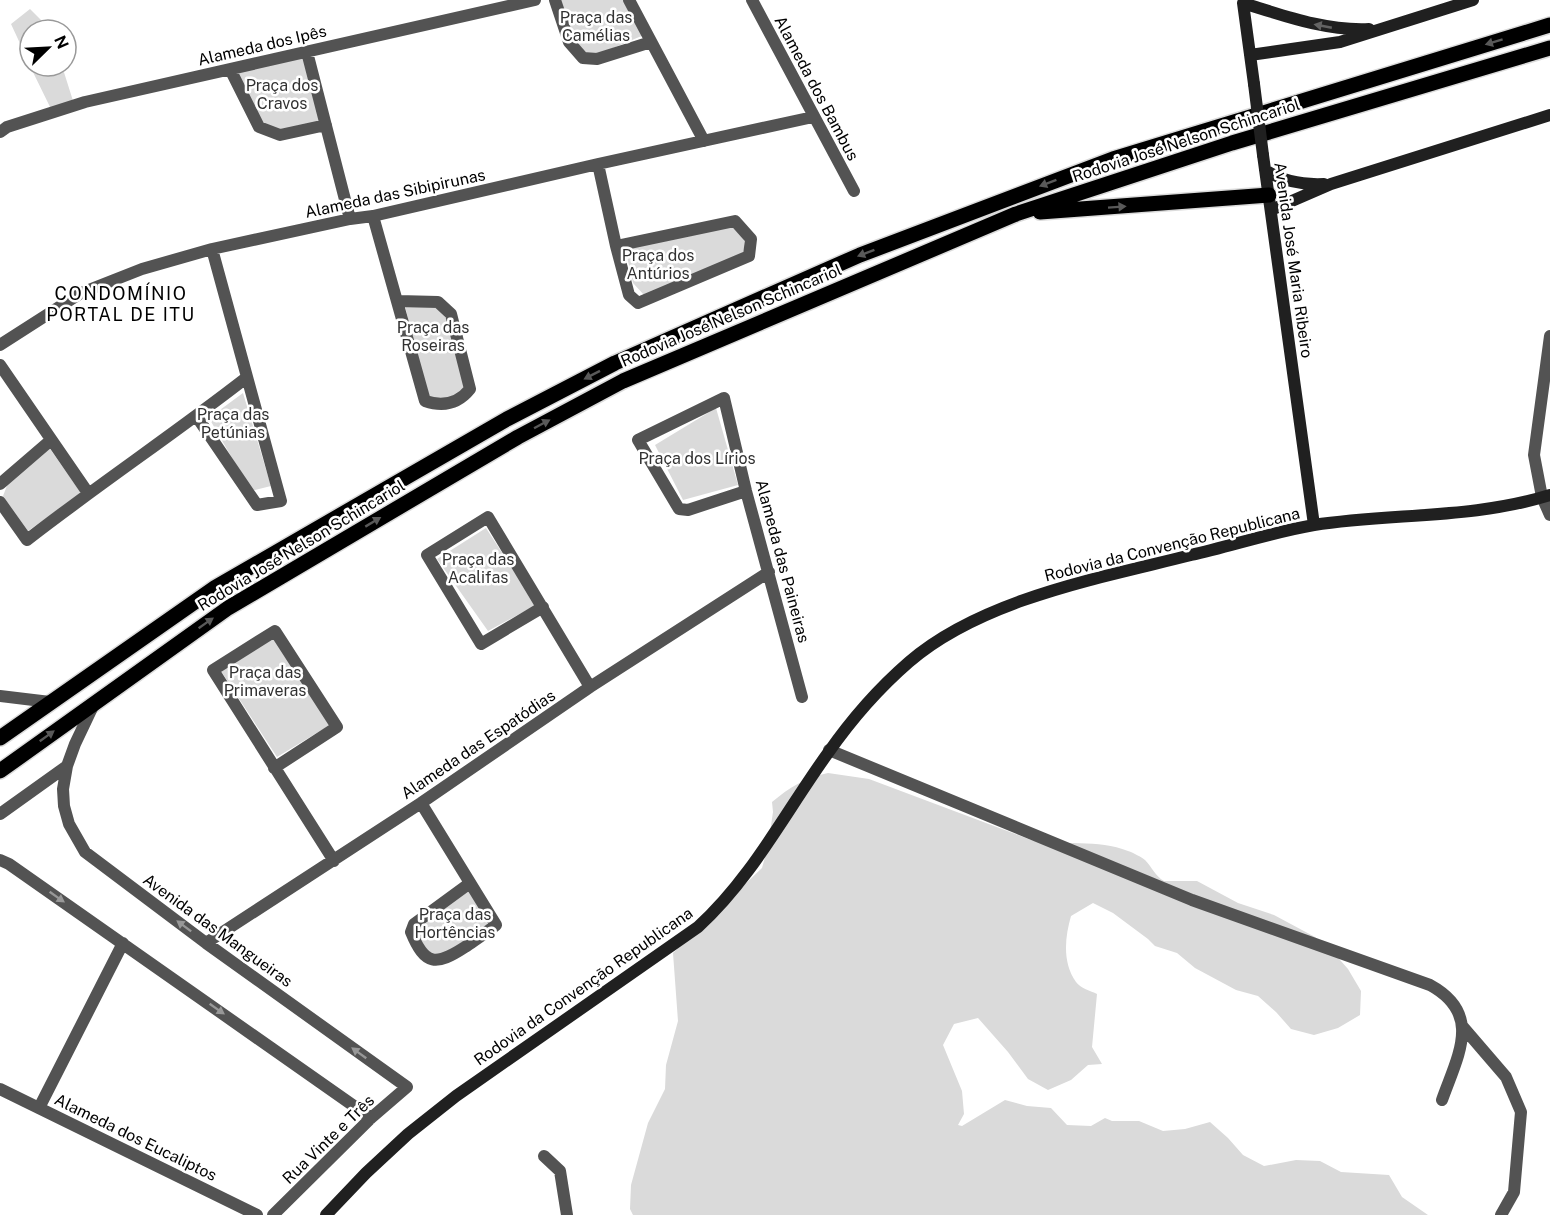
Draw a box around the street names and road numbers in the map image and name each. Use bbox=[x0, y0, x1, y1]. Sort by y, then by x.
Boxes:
street label: Alameda dos Bambus bbox=[770, 13, 863, 164]
street label: Alameda dos Ipês bbox=[196, 21, 328, 70]
street label: Rodovia José Nelson Schincariol bbox=[1070, 95, 1303, 186]
street label: Avenida José Maria Ribeiro bbox=[1270, 161, 1317, 359]
street label: Alameda das Sibipirunas bbox=[303, 165, 487, 222]
street label: Rodovia José Nelson Schincariol bbox=[618, 260, 845, 371]
street label: Rodovia José Nelson Schincariol bbox=[194, 476, 408, 615]
street label: Alameda das Paineiras bbox=[752, 477, 813, 645]
street label: Rodovia da Convenção Republicana bbox=[1042, 503, 1302, 585]
street label: Alameda das Espatódias bbox=[398, 686, 559, 803]
street label: Avenida das Mangueiras bbox=[139, 870, 296, 991]
street label: Rodovia da Convenção Republicana bbox=[470, 903, 696, 1070]
street label: Alameda dos Eucaliptos bbox=[52, 1090, 220, 1185]
street label: Rua Vinte e Três bbox=[279, 1091, 378, 1188]

